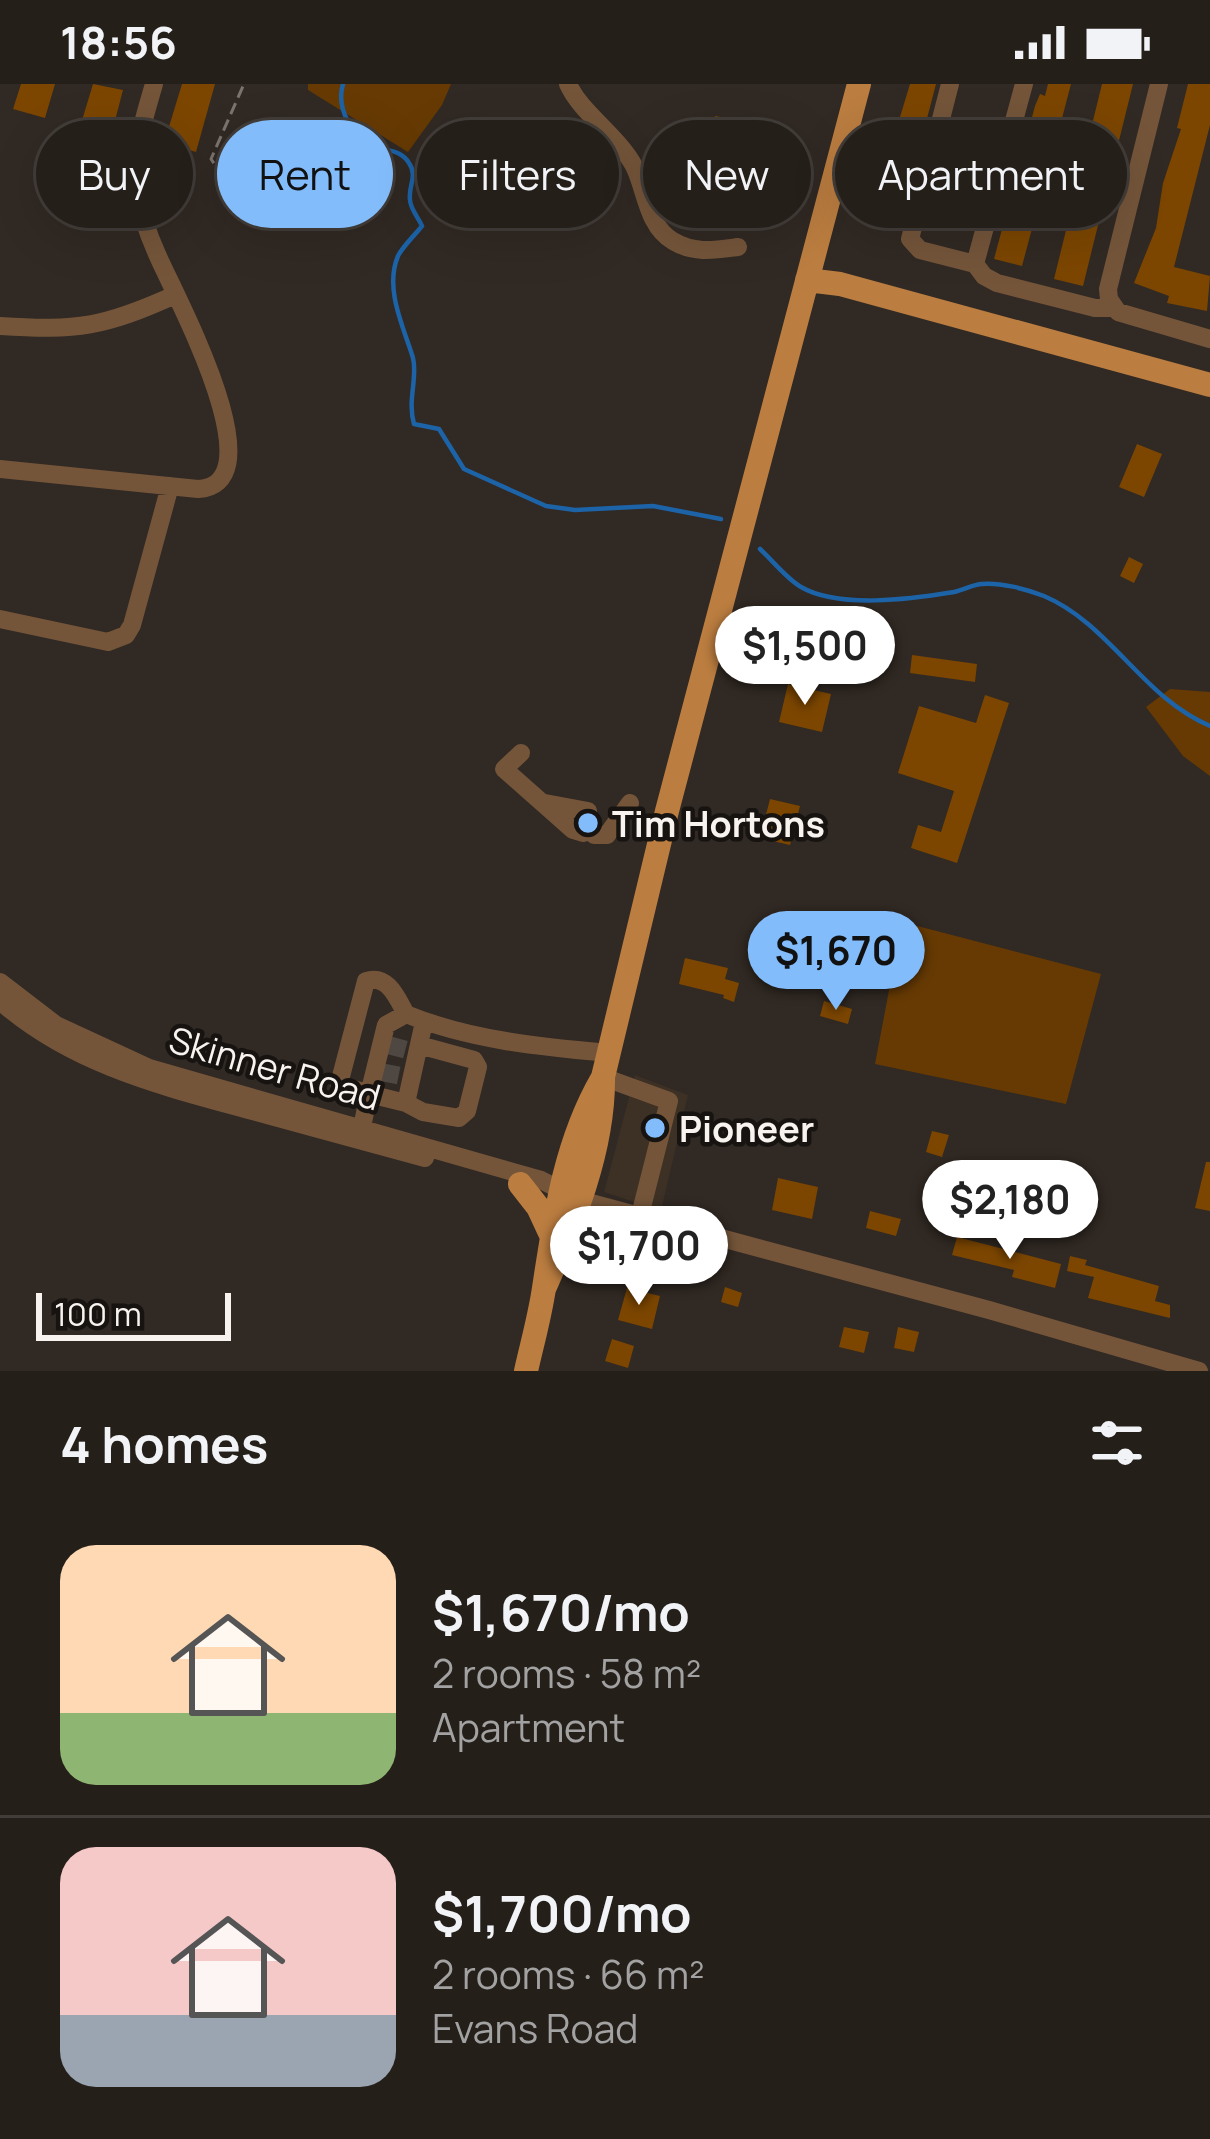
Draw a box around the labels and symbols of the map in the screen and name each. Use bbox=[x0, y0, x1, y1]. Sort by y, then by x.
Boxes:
pin: $1,500 bbox=[707, 606, 903, 708]
place label: Tim Hortons bbox=[612, 799, 825, 848]
marker: Tim Hortons bbox=[575, 810, 601, 836]
pin: $1,670 bbox=[738, 911, 934, 1013]
street label: Skinner Road bbox=[164, 1014, 386, 1122]
place label: Pioneer bbox=[679, 1104, 814, 1153]
marker: Pioneer bbox=[642, 1115, 668, 1141]
pin: $2,180 bbox=[912, 1160, 1108, 1262]
pin: $1,700 bbox=[541, 1206, 737, 1308]
scale bar bbox=[36, 1287, 231, 1340]

